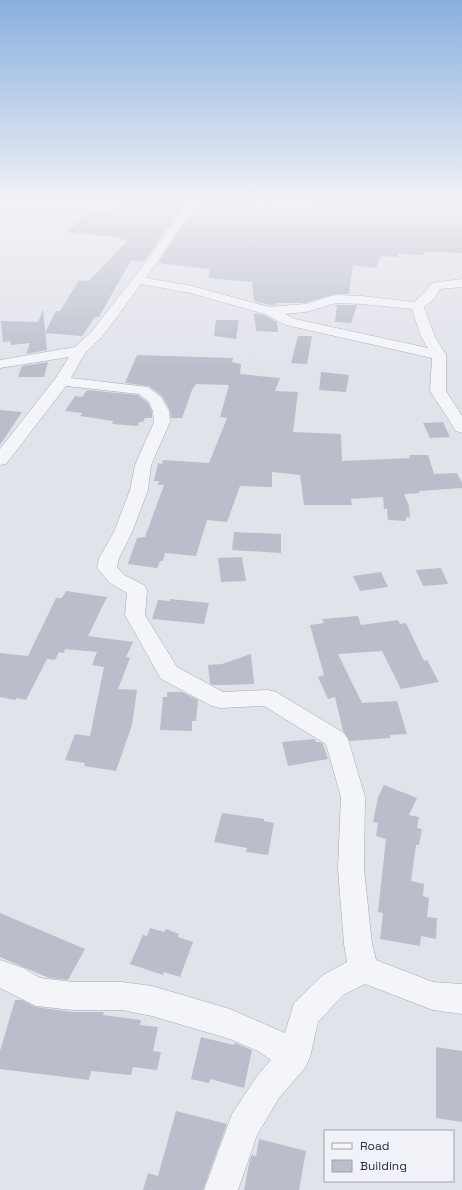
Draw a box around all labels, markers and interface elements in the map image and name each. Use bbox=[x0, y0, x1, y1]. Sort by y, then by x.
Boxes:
legend bbox=[324, 1130, 454, 1182]
text: Road bbox=[360, 1138, 389, 1154]
text: Building bbox=[360, 1158, 407, 1174]

